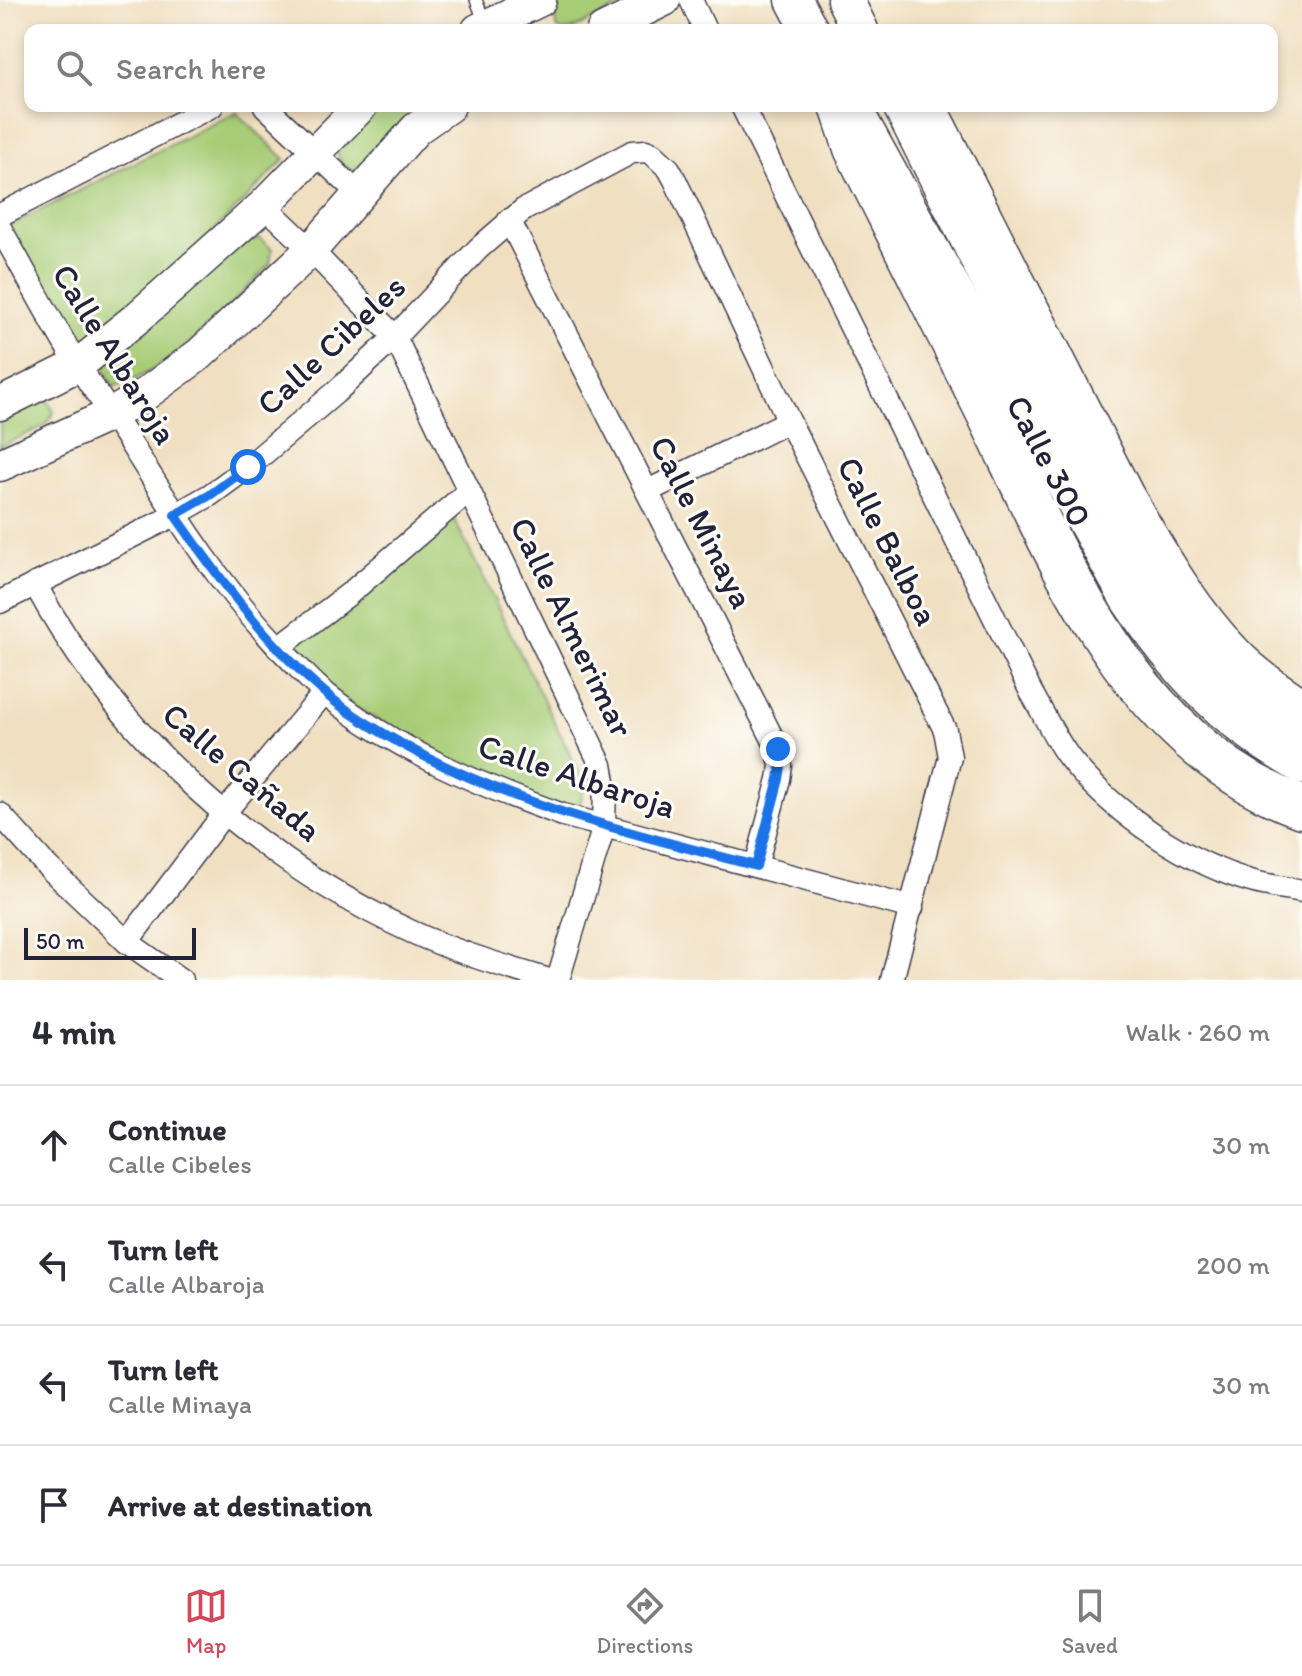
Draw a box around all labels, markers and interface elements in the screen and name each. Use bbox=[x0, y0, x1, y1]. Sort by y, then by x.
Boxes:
search box bbox=[24, 24, 1278, 112]
icon: search bbox=[52, 46, 96, 90]
text: Search here bbox=[116, 50, 266, 87]
street label: Calle Albaroja bbox=[43, 256, 187, 452]
street label: Calle Cibeles bbox=[248, 266, 414, 424]
street label: Calle 300 bbox=[997, 388, 1101, 534]
street label: Calle Minaya bbox=[641, 429, 763, 615]
route start bbox=[230, 449, 266, 485]
street label: Calle Balboa bbox=[828, 450, 948, 632]
street label: Calle Almerimar bbox=[501, 510, 643, 744]
street label: Calle Cañada bbox=[154, 694, 330, 850]
street label: Calle Albaroja bbox=[473, 725, 681, 827]
route end bbox=[760, 731, 796, 767]
scale bar bbox=[24, 924, 196, 960]
text: 50 m bbox=[36, 928, 85, 955]
text: 4 min bbox=[32, 1012, 116, 1053]
text: Walk · 260 m bbox=[1125, 1016, 1270, 1048]
text: Continue bbox=[108, 1111, 227, 1148]
icon: ahead bbox=[32, 1123, 76, 1167]
text: 30 m bbox=[1212, 1129, 1270, 1161]
text: Calle Cibeles bbox=[108, 1148, 252, 1180]
text: Turn left bbox=[108, 1231, 219, 1268]
icon: left bbox=[32, 1243, 76, 1287]
text: 200 m bbox=[1197, 1249, 1270, 1281]
text: Calle Albaroja bbox=[108, 1268, 265, 1300]
text: Turn left bbox=[108, 1351, 219, 1388]
icon: left bbox=[32, 1363, 76, 1407]
text: 30 m bbox=[1212, 1369, 1270, 1401]
text: Calle Minaya bbox=[108, 1388, 252, 1420]
icon: arrive bbox=[32, 1483, 76, 1527]
text: Arrive at destination bbox=[108, 1487, 372, 1524]
tab: Map bbox=[184, 1584, 228, 1659]
tab: Directions bbox=[597, 1584, 693, 1659]
tab: Saved bbox=[1062, 1584, 1118, 1659]

